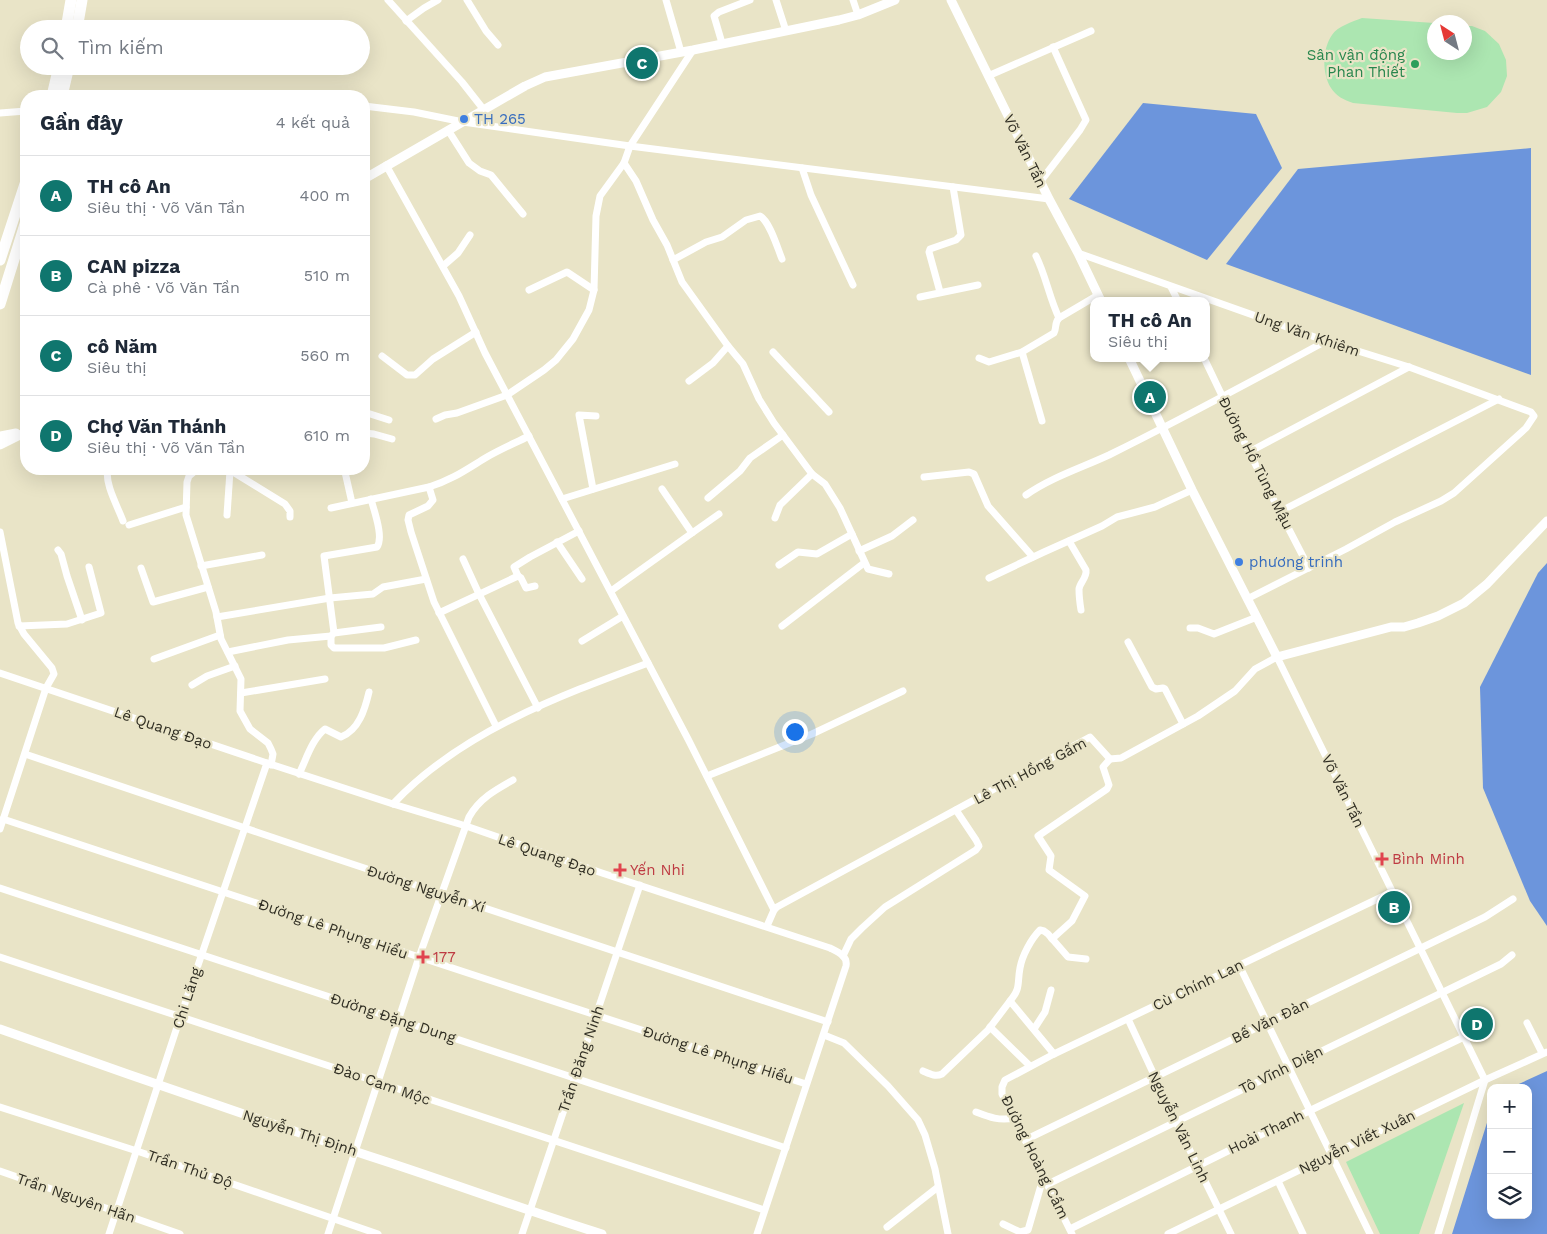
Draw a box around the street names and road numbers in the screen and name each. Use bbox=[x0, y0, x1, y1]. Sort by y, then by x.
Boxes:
street label: Võ Văn Tần bbox=[1000, 111, 1050, 191]
street label: Ung Văn Khiêm bbox=[1252, 308, 1362, 360]
street label: Đường Hồ Tùng Mậu bbox=[1215, 394, 1297, 532]
street label: Lê Quang Đạo bbox=[112, 703, 214, 753]
street label: Lê Thị Hồng Gấm bbox=[971, 734, 1089, 808]
street label: Võ Văn Tần bbox=[1318, 751, 1368, 831]
street label: Lê Quang Đạo bbox=[496, 830, 598, 880]
street label: Đường Nguyễn Xí bbox=[365, 860, 488, 917]
street label: Đường Lê Phụng Hiểu bbox=[256, 895, 410, 963]
street label: Cù Chính Lan bbox=[1150, 955, 1246, 1015]
street label: Chi Lăng bbox=[169, 965, 205, 1031]
street label: Đường Đặng Dung bbox=[328, 989, 458, 1047]
street label: Bế Văn Đàn bbox=[1228, 995, 1312, 1047]
street label: Trần Đăng Ninh bbox=[554, 1003, 608, 1115]
street label: Đường Lê Phụng Hiểu bbox=[640, 1022, 796, 1088]
street label: Tô Vĩnh Diện bbox=[1236, 1042, 1326, 1098]
street label: Đào Cam Mộc bbox=[331, 1059, 433, 1109]
street label: Nguyễn Văn Linh bbox=[1144, 1068, 1215, 1186]
street label: Đường Hoàng Cầm bbox=[997, 1092, 1073, 1222]
street label: Nguyễn Thị Định bbox=[241, 1105, 360, 1160]
street label: Nguyễn Viết Xuân bbox=[1295, 1105, 1418, 1178]
street label: Hoài Thanh bbox=[1225, 1106, 1307, 1158]
street label: Trần Thủ Độ bbox=[145, 1146, 235, 1192]
street label: Trần Nguyên Hãn bbox=[14, 1169, 138, 1227]

